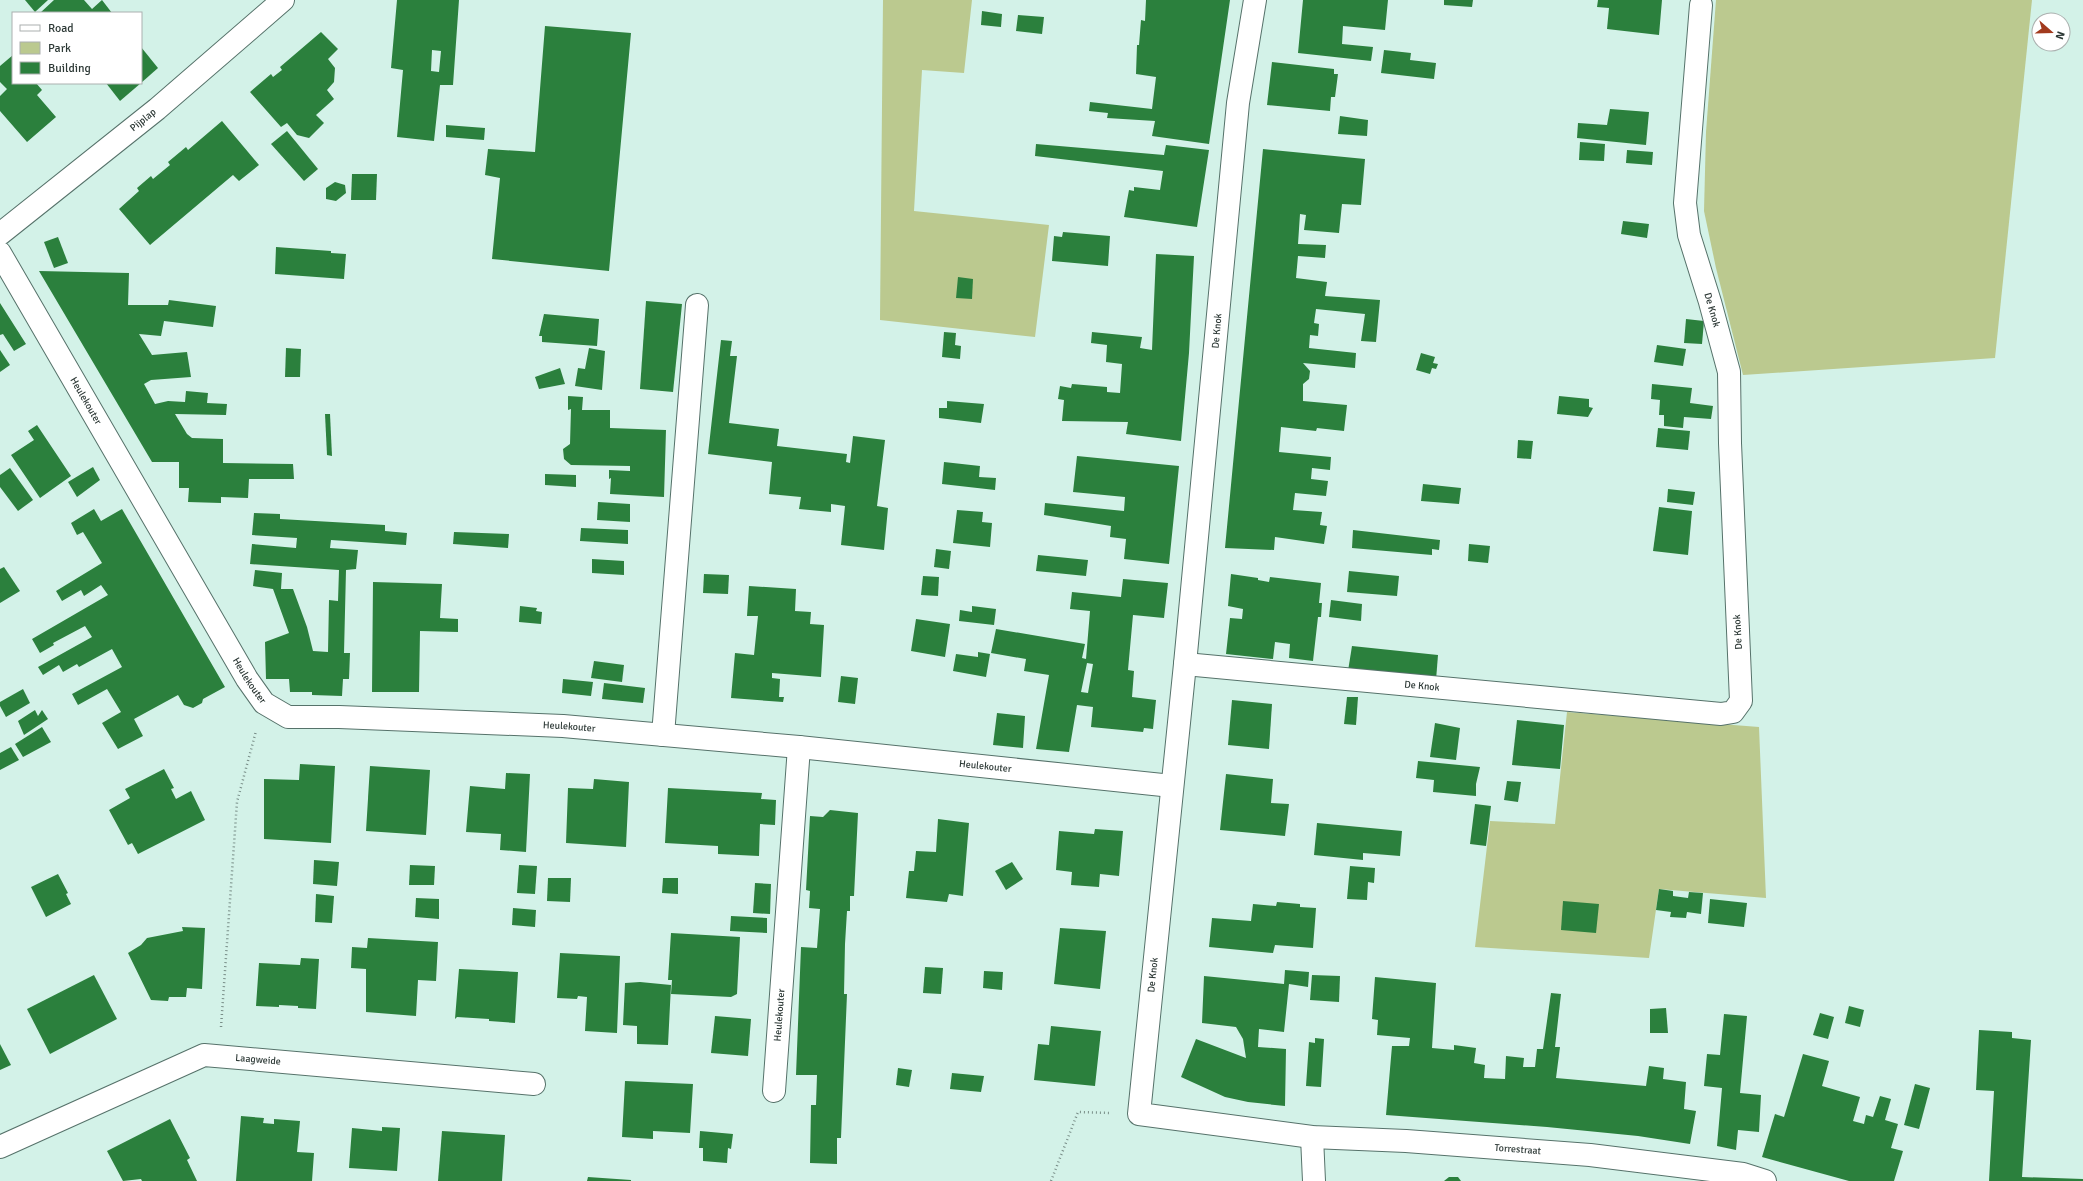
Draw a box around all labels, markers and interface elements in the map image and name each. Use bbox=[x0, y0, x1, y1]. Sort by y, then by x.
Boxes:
legend bbox=[12, 12, 142, 84]
north arrow bbox=[2031, 12, 2071, 52]
text: Road bbox=[48, 21, 74, 36]
text: N bbox=[2053, 29, 2067, 41]
text: Park bbox=[48, 41, 71, 56]
text: Building bbox=[48, 61, 91, 76]
street label: Pijplap bbox=[128, 106, 159, 134]
street label: De Knok bbox=[1701, 291, 1723, 329]
street label: De Knok bbox=[1209, 313, 1225, 349]
street label: Heulekouter bbox=[67, 375, 104, 427]
street label: De Knok bbox=[1731, 614, 1745, 650]
street label: Heulekouter bbox=[230, 655, 269, 706]
street label: De Knok bbox=[1404, 678, 1440, 694]
street label: Heulekouter bbox=[543, 719, 596, 735]
street label: Heulekouter bbox=[958, 758, 1012, 775]
street label: De Knok bbox=[1145, 957, 1161, 993]
street label: Heulekouter bbox=[772, 988, 787, 1042]
street label: Laagweide bbox=[235, 1052, 281, 1068]
street label: Torrestraat bbox=[1494, 1142, 1542, 1157]

